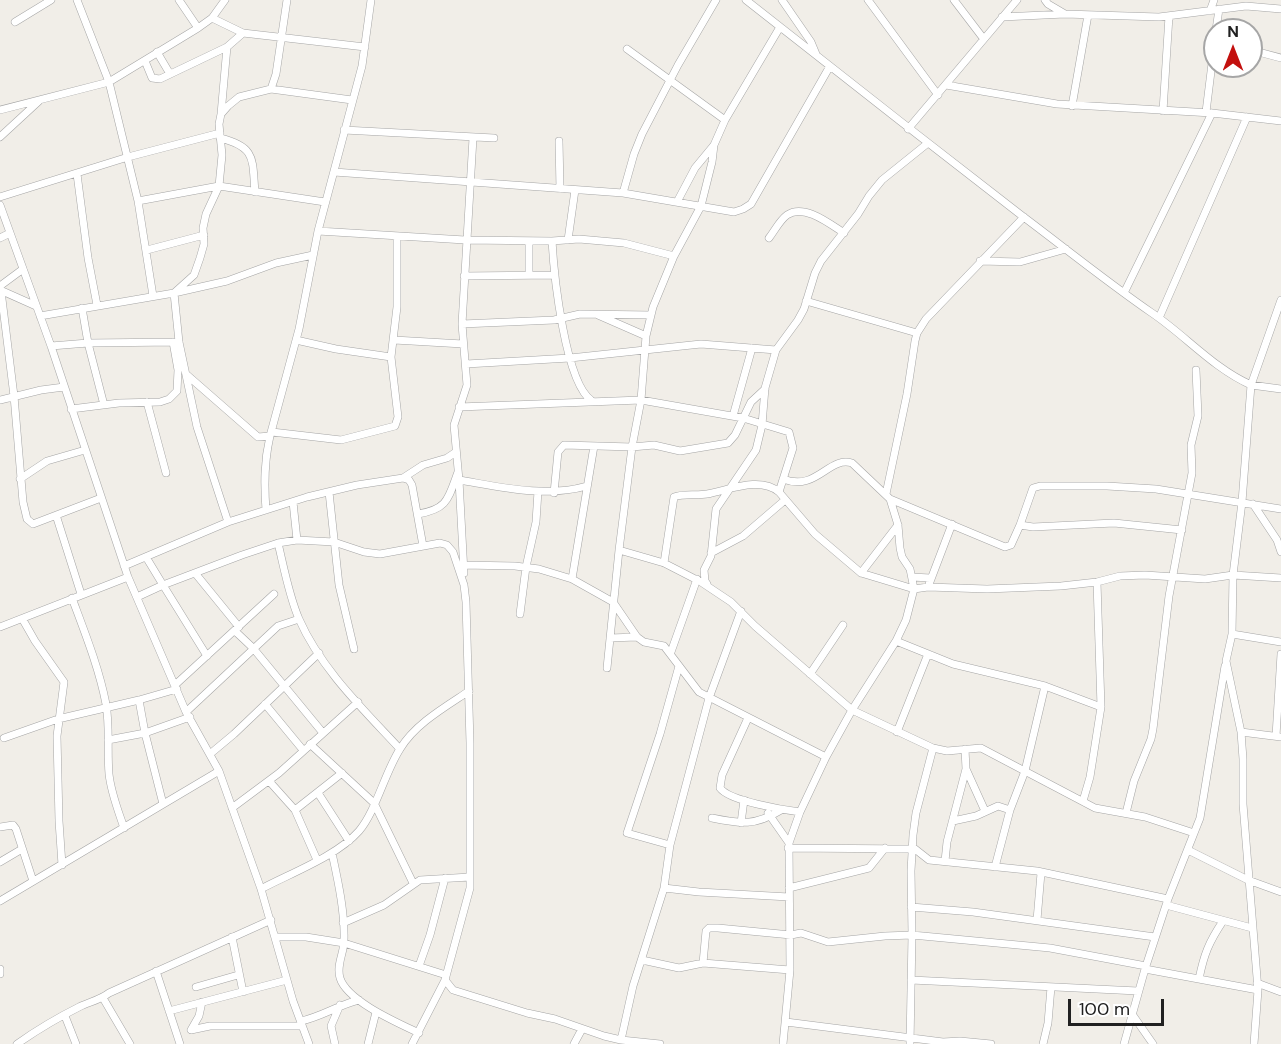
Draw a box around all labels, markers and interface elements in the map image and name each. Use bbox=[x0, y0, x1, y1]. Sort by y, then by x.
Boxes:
north arrow bbox=[1203, 18, 1263, 78]
text: N bbox=[1227, 21, 1239, 42]
scale bar bbox=[1071, 987, 1167, 1025]
text: 100 m bbox=[1079, 997, 1130, 1021]

